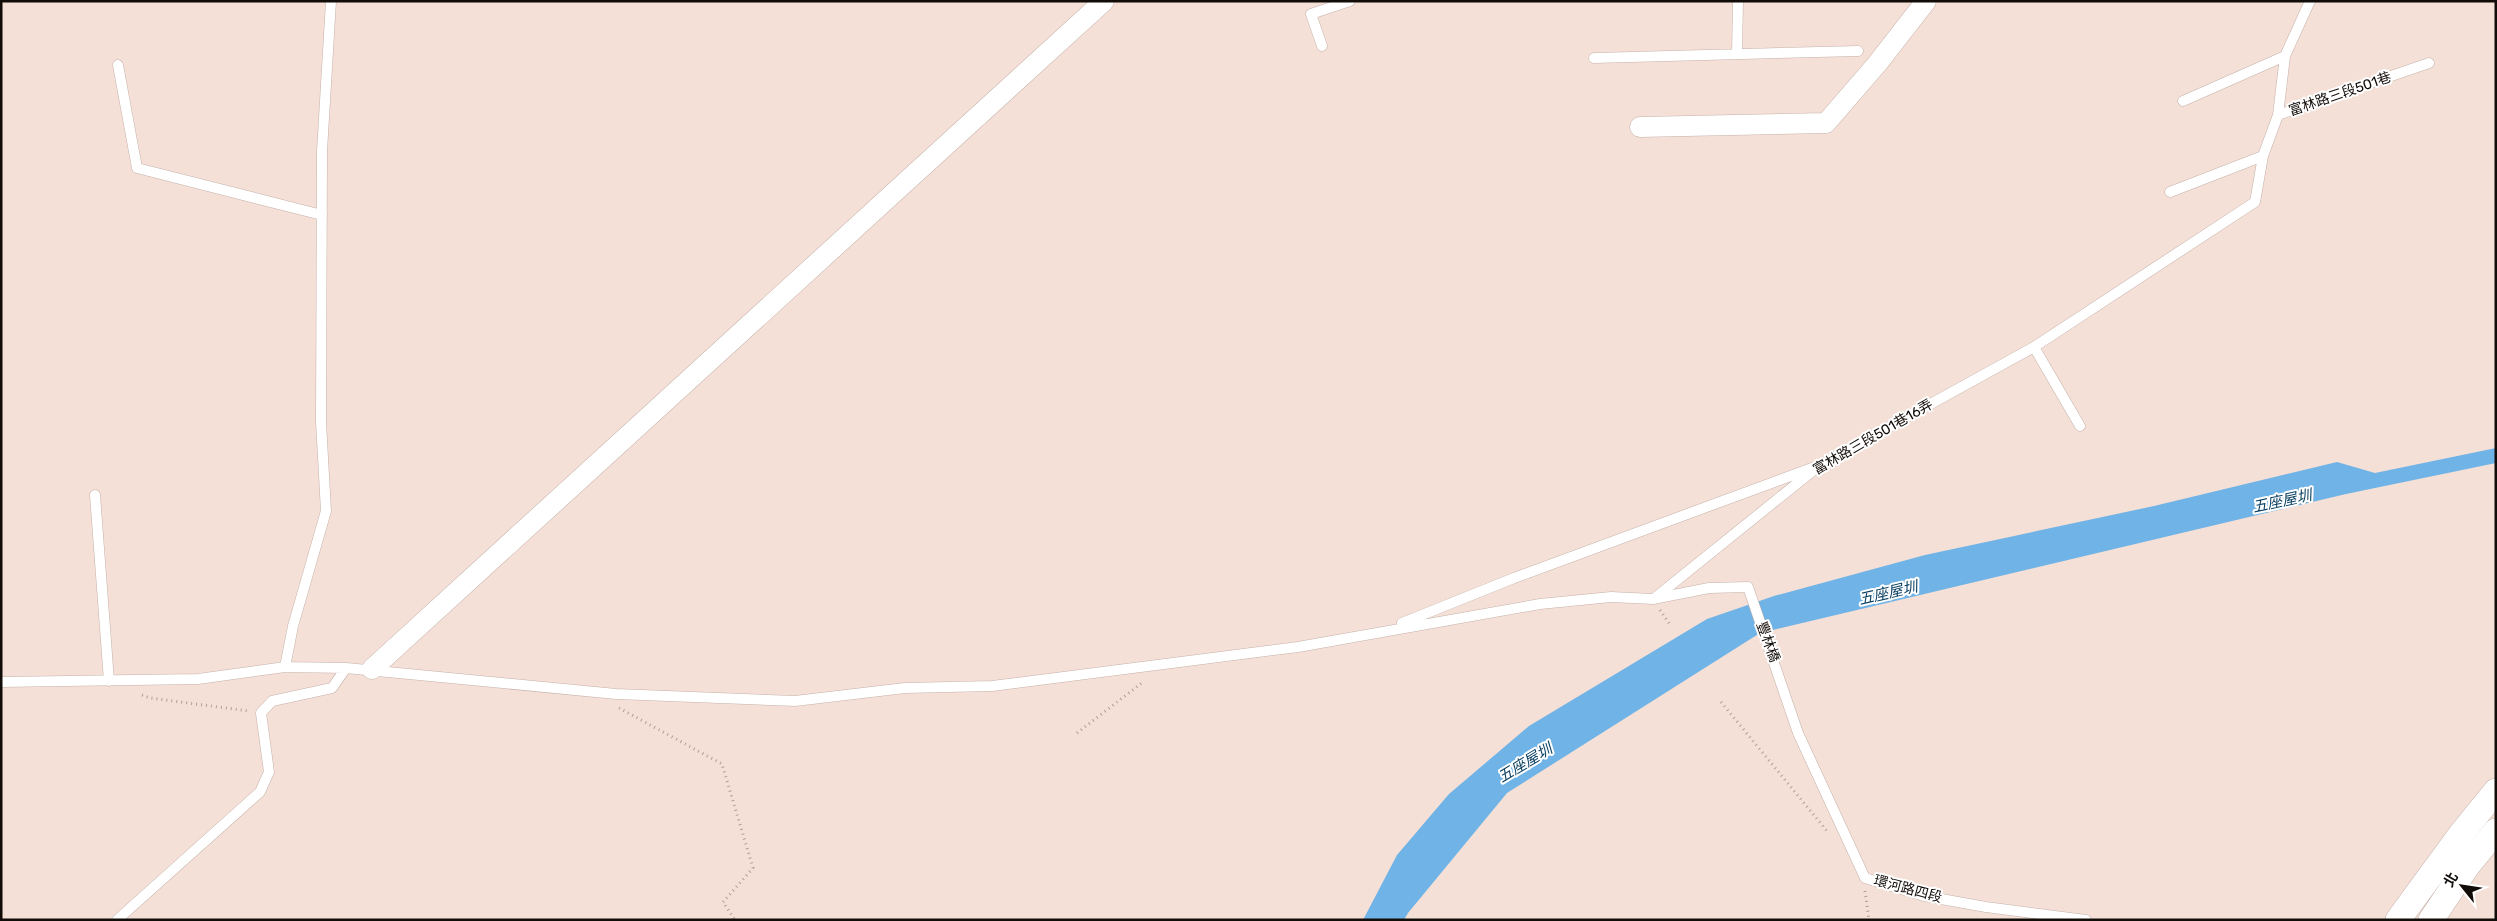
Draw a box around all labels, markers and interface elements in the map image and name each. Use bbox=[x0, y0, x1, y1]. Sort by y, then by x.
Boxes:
street label: 富林路三段501巷 bbox=[2287, 69, 2393, 119]
street label: 富林路三段501巷16弄 bbox=[1810, 396, 1936, 478]
water label: 五座屋圳 bbox=[2251, 486, 2315, 516]
water label: 五座屋圳 bbox=[1857, 577, 1921, 609]
street label: 豐林橋 bbox=[1753, 619, 1783, 665]
water label: 五座屋圳 bbox=[1495, 739, 1557, 786]
north arrow bbox=[2437, 861, 2487, 911]
text: 北 bbox=[2440, 869, 2462, 890]
street label: 環河路四段 bbox=[1872, 872, 1944, 906]

